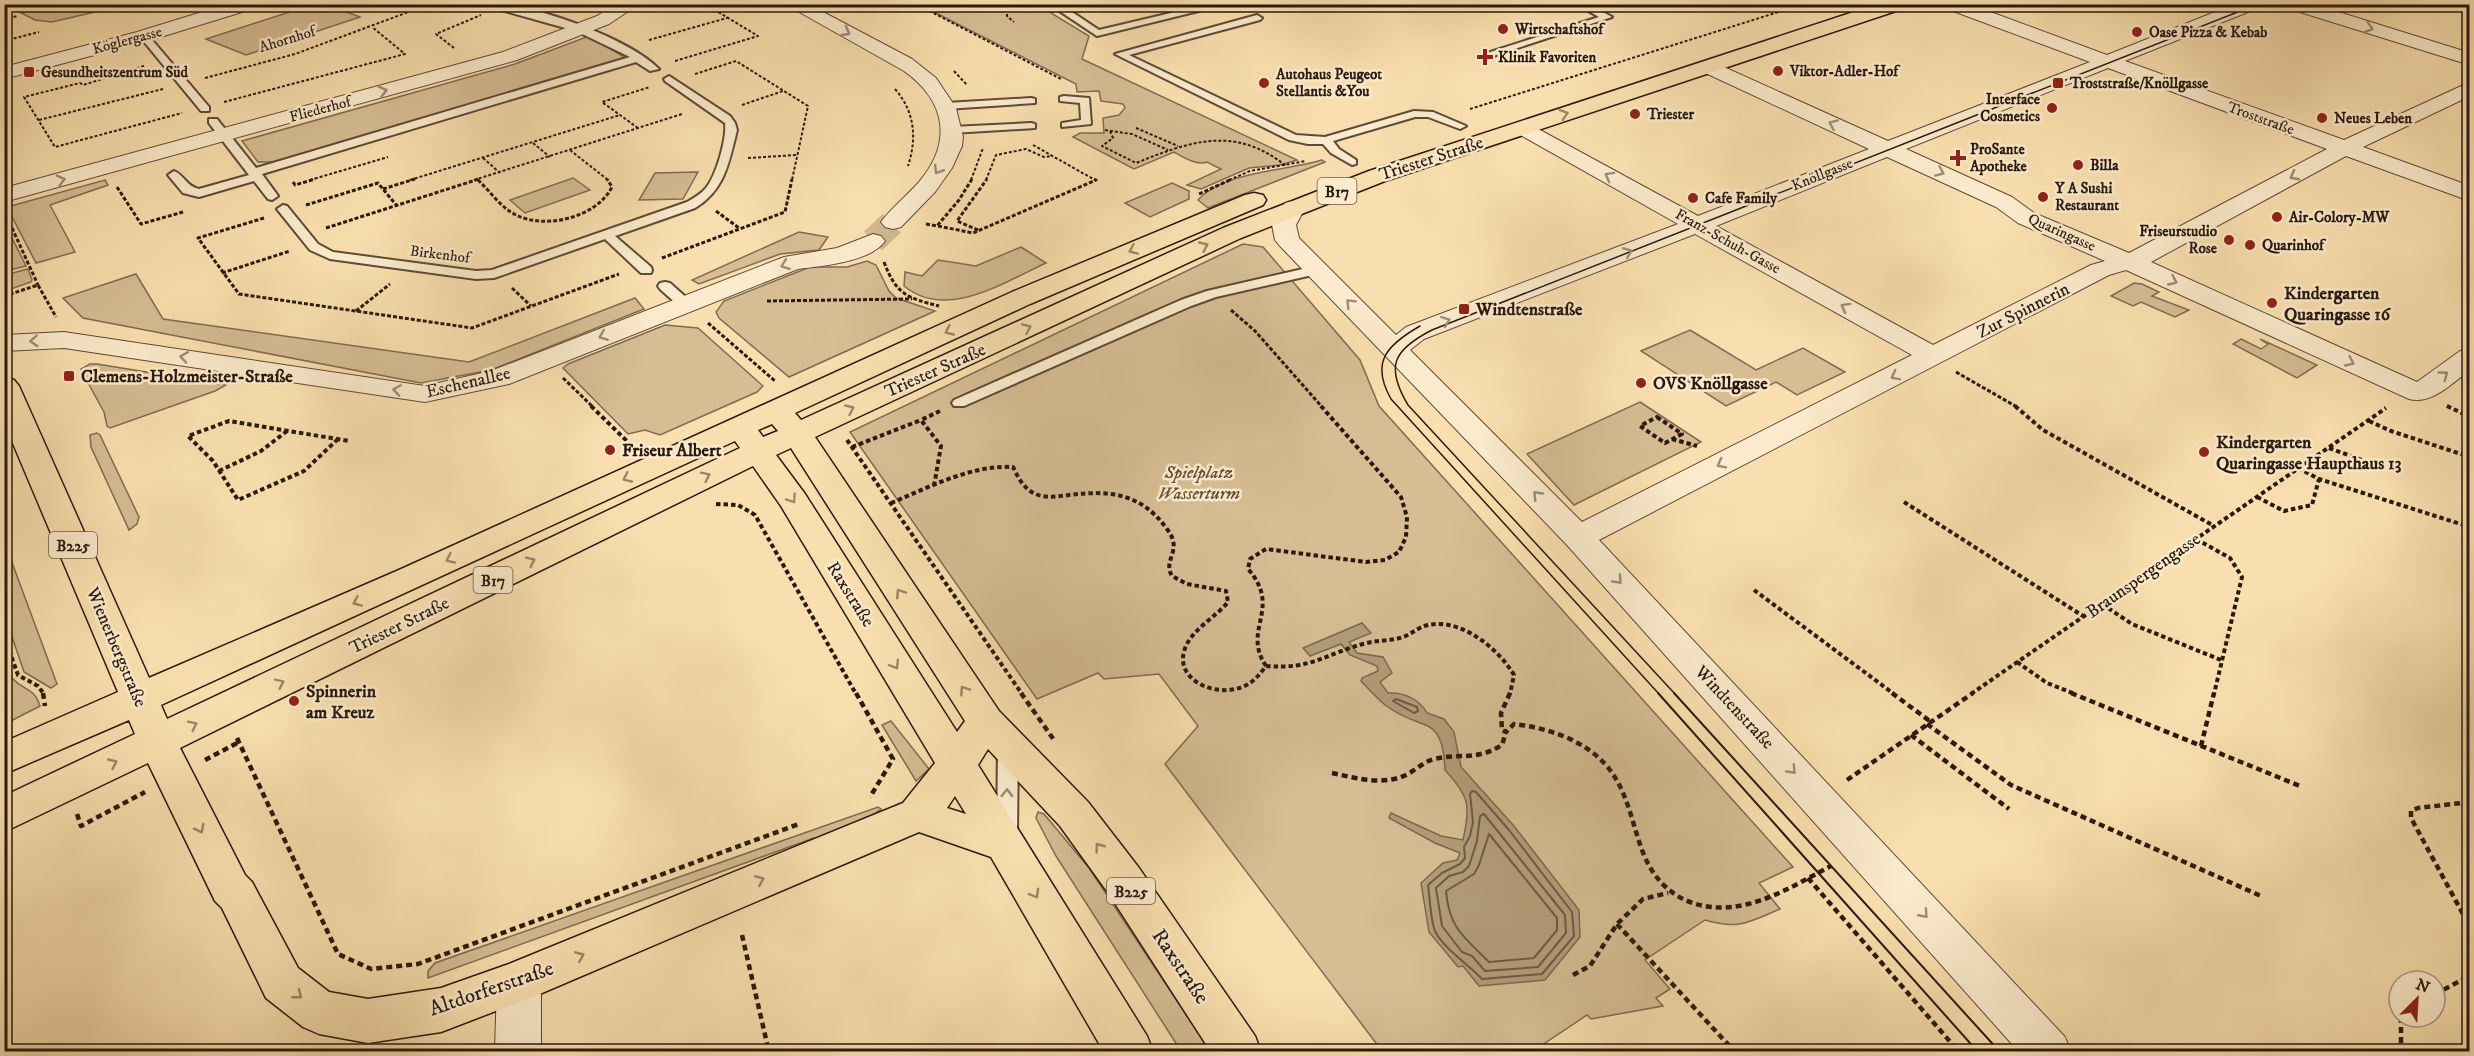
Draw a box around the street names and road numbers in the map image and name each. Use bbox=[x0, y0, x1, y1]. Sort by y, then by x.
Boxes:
street label: Ahornhof bbox=[257, 21, 320, 57]
street label: Köglergasse bbox=[90, 22, 164, 59]
street label: Fliederhof bbox=[287, 92, 355, 127]
street label: Troststraße bbox=[2225, 98, 2297, 139]
street label: Triester Straße bbox=[1376, 132, 1486, 186]
street label: Knöllgasse bbox=[1789, 154, 1856, 195]
road number: B17 bbox=[1318, 178, 1356, 204]
street label: Franz-Schuh-Gasse bbox=[1672, 205, 1784, 278]
street label: Quaringasse bbox=[2025, 209, 2099, 256]
street label: Birkenhof bbox=[409, 241, 473, 268]
street label: Zur Spinnerin bbox=[1974, 278, 2074, 344]
street label: Triester Straße bbox=[881, 339, 989, 403]
street label: Eschenallee bbox=[424, 363, 513, 403]
street label: Braunspergengasse bbox=[2082, 528, 2205, 623]
road number: B225 bbox=[49, 532, 97, 558]
street label: Raxstraße bbox=[822, 558, 879, 631]
road number: B17 bbox=[474, 567, 512, 593]
street label: Wienerbergstraße bbox=[81, 583, 151, 711]
street label: Triester Straße bbox=[346, 592, 453, 660]
street label: Windtenstraße bbox=[1689, 660, 1779, 754]
road number: B225 bbox=[1107, 878, 1155, 904]
street label: Raxstraße bbox=[1146, 924, 1215, 1009]
street label: Altdorferstraße bbox=[426, 955, 557, 1022]

